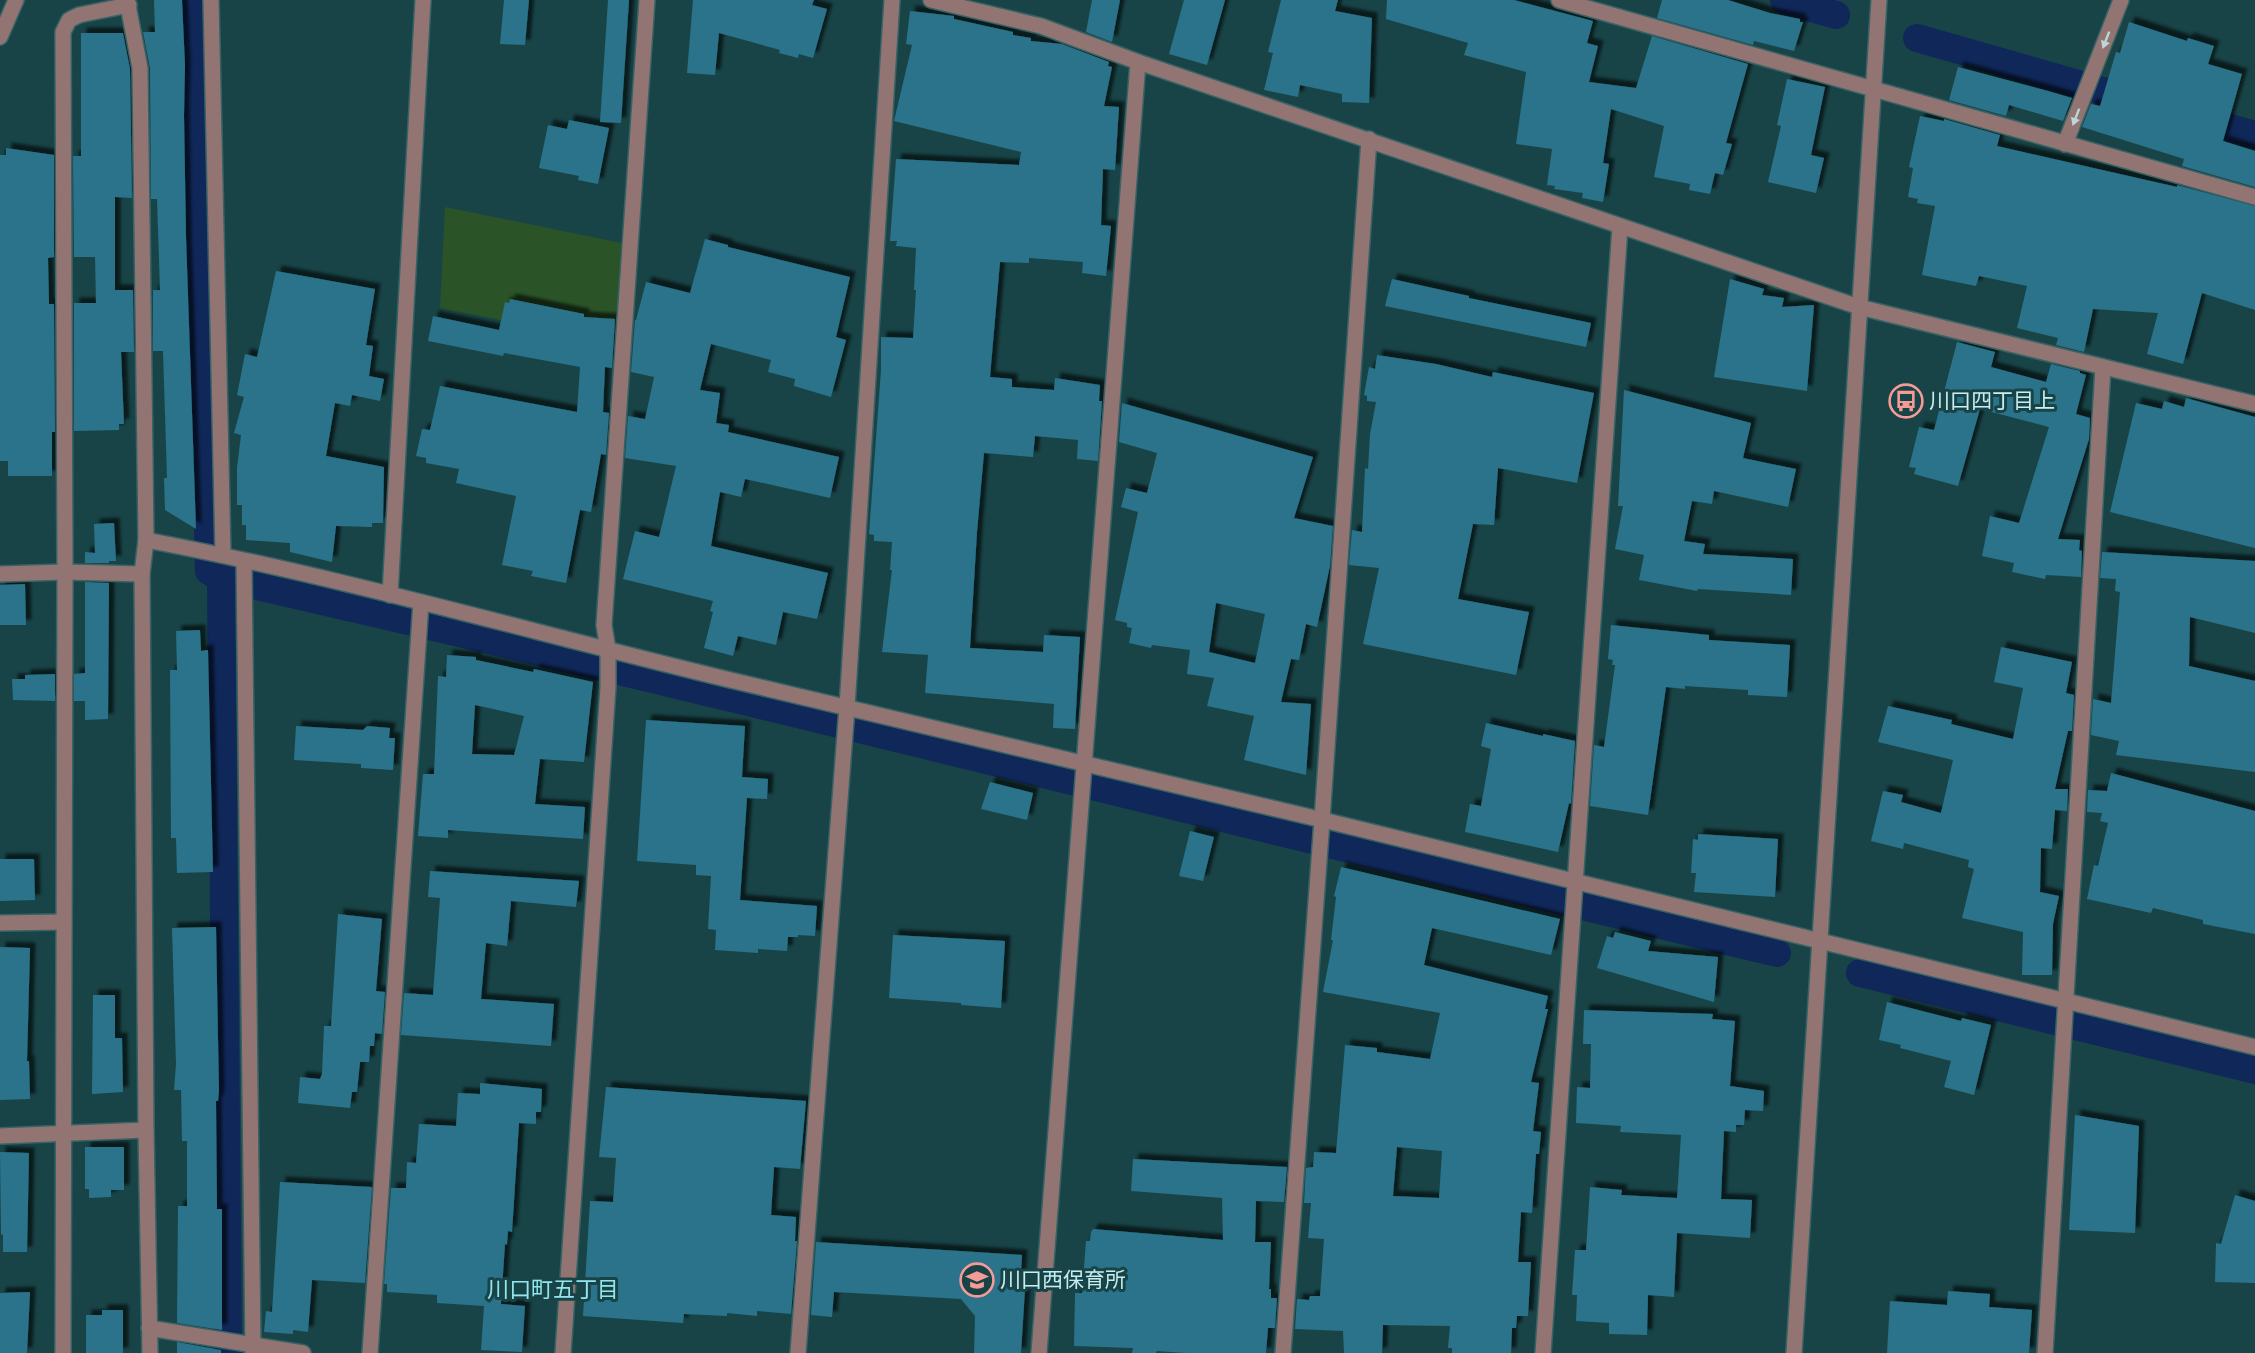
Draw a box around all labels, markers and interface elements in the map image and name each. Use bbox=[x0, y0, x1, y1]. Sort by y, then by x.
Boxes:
one-way arrow bbox=[2100, 32, 2110, 50]
one-way arrow bbox=[2070, 109, 2080, 127]
bus stop icon: 川口四丁目上 bbox=[1888, 383, 1924, 419]
place label: 川口四丁目上 bbox=[1929, 387, 2055, 414]
school or university icon: 川口西保育所 bbox=[959, 1262, 995, 1298]
place label: 川口西保育所 bbox=[1000, 1266, 1126, 1293]
district label: 川口町五丁目 bbox=[487, 1275, 619, 1303]

